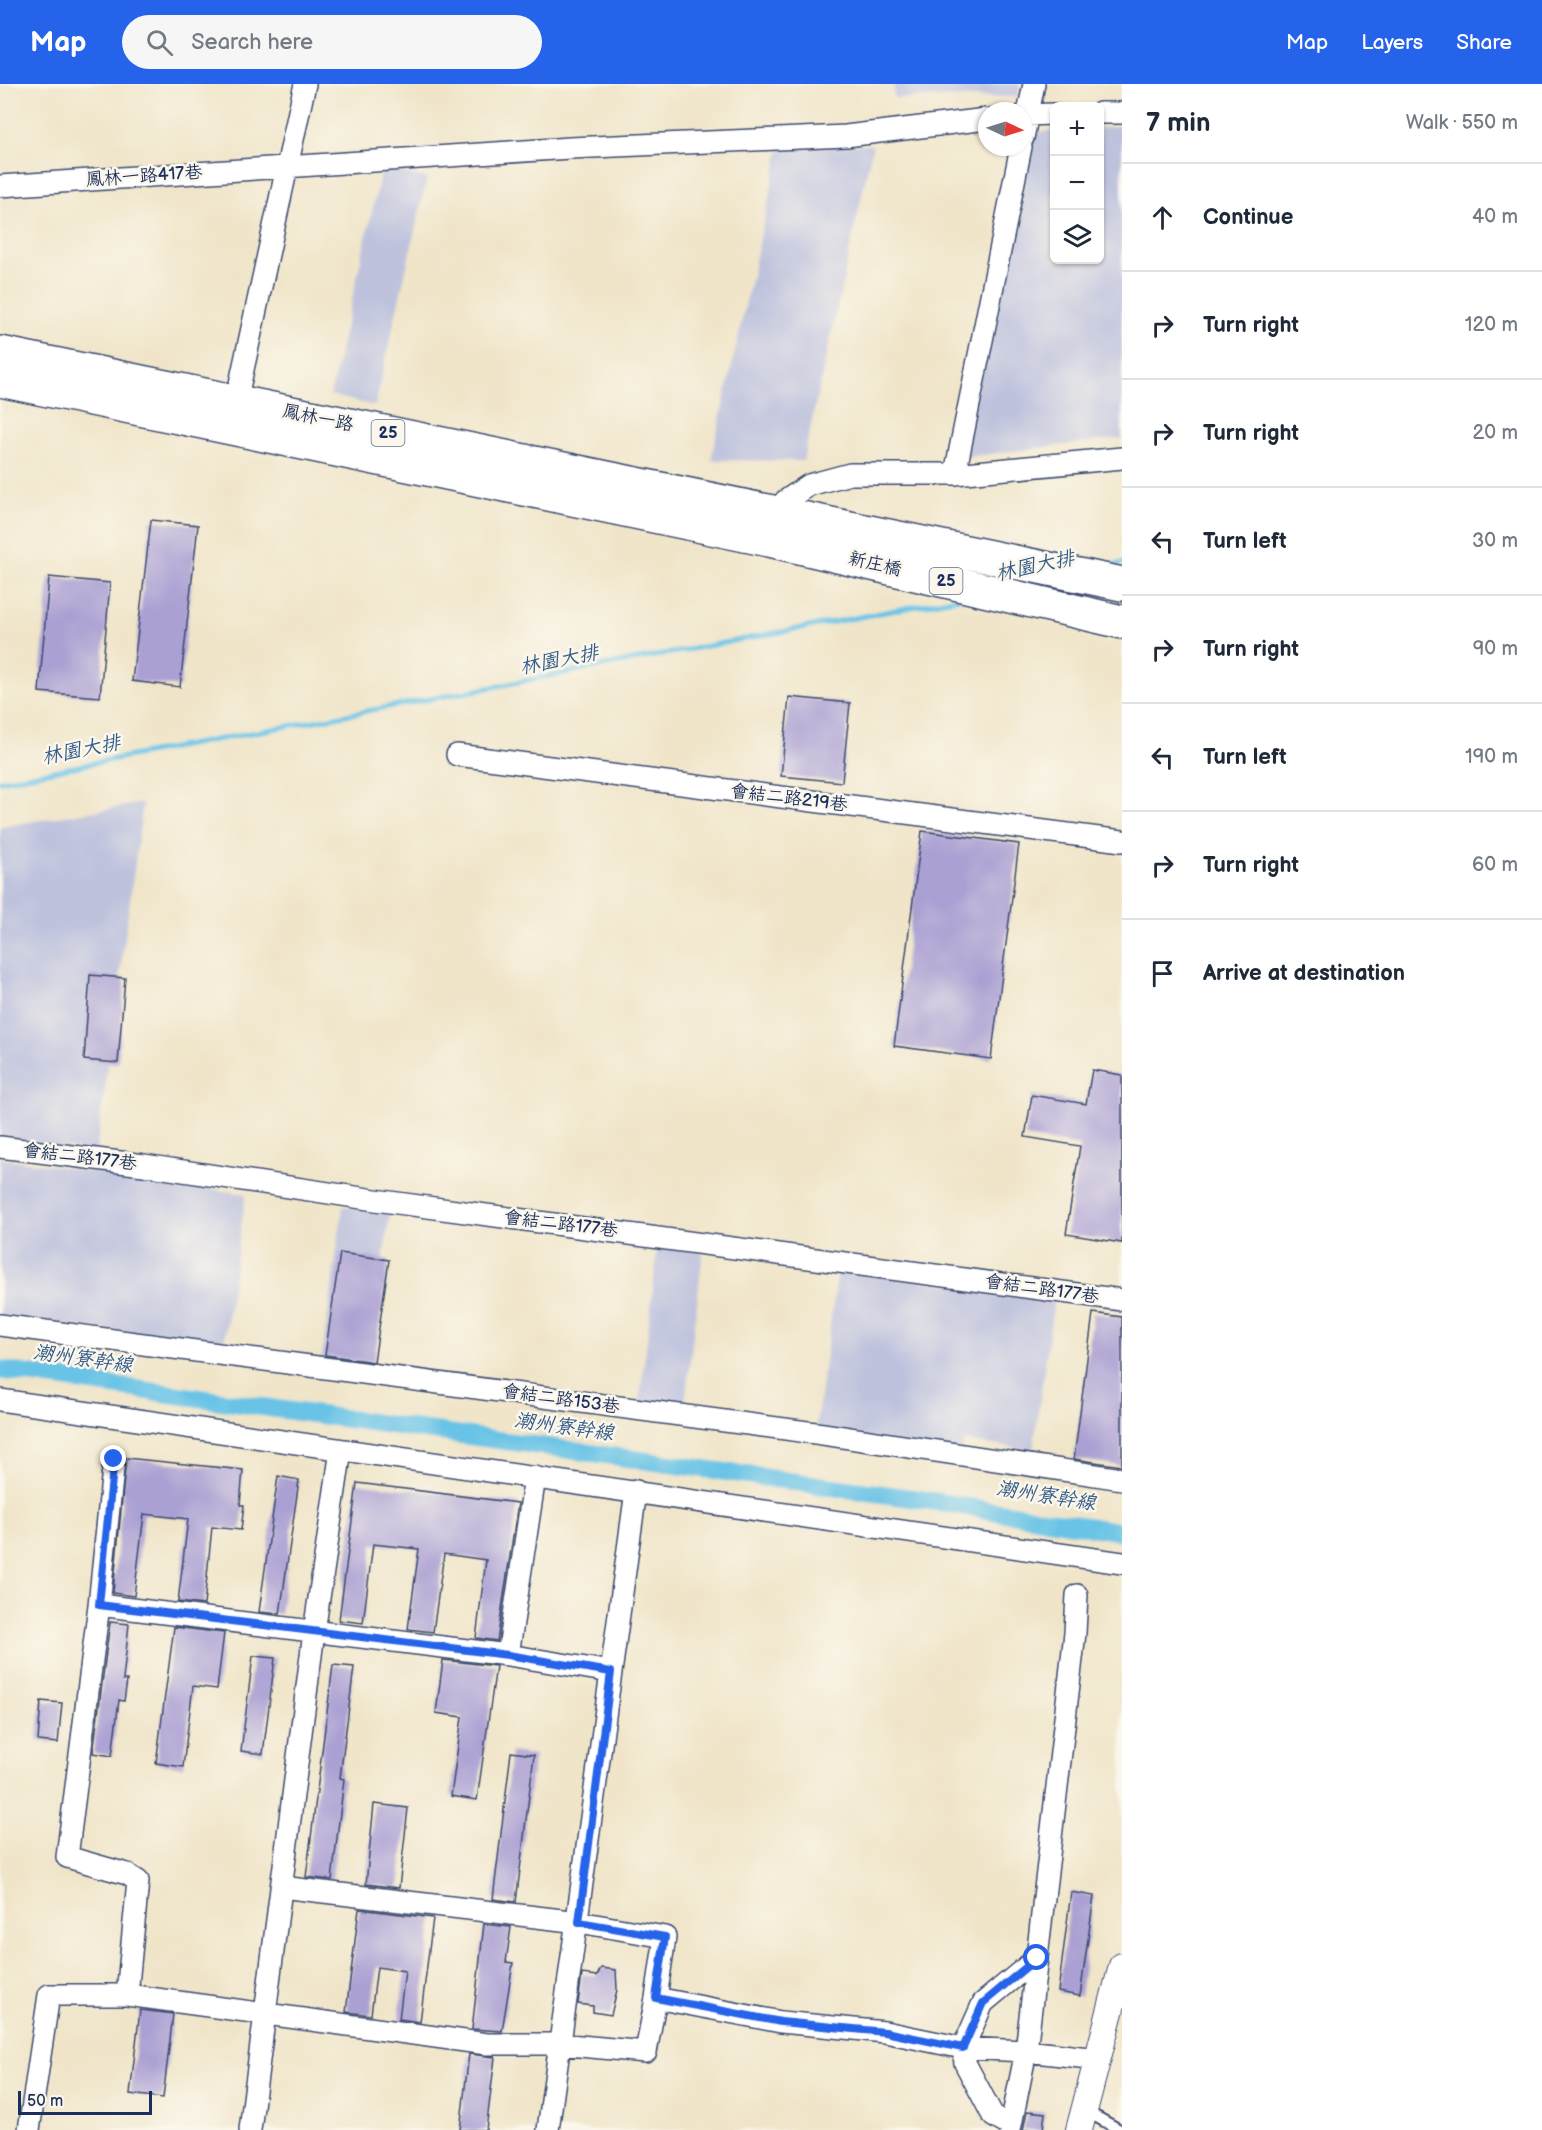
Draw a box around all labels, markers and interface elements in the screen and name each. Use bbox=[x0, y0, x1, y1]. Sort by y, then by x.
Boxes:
search box bbox=[122, 15, 542, 69]
text: Map bbox=[30, 26, 86, 59]
icon: search bbox=[143, 26, 176, 59]
text: Search here bbox=[191, 29, 313, 56]
text: Map bbox=[1286, 30, 1328, 55]
text: Layers bbox=[1361, 30, 1423, 55]
text: Share bbox=[1456, 30, 1512, 55]
north arrow bbox=[978, 102, 1032, 156]
map controls bbox=[1050, 102, 1104, 264]
button: + bbox=[1050, 102, 1104, 156]
text: 7 min bbox=[1146, 108, 1210, 139]
text: Walk · 550 m bbox=[1406, 111, 1518, 135]
button: − bbox=[1050, 156, 1104, 210]
street label: 鳳林一路417巷 bbox=[85, 161, 203, 191]
icon: ahead bbox=[1146, 201, 1179, 234]
text: Continue bbox=[1203, 204, 1293, 231]
text: 40 m bbox=[1472, 205, 1518, 229]
button: layers bbox=[1050, 210, 1104, 264]
icon: right bbox=[1146, 309, 1179, 342]
text: Turn right bbox=[1203, 312, 1299, 339]
text: 120 m bbox=[1465, 313, 1518, 337]
street label: 鳳林一路 bbox=[281, 400, 355, 436]
icon: right bbox=[1146, 417, 1179, 450]
road number: 25 bbox=[372, 420, 404, 446]
text: Turn right bbox=[1203, 420, 1299, 447]
text: 20 m bbox=[1473, 421, 1518, 445]
icon: left bbox=[1146, 525, 1179, 558]
text: Turn left bbox=[1203, 528, 1287, 555]
text: 30 m bbox=[1472, 529, 1518, 553]
water label: 林園大排 bbox=[993, 546, 1079, 586]
street label: 新庄橋 bbox=[846, 548, 904, 580]
road number: 25 bbox=[930, 568, 962, 594]
icon: right bbox=[1146, 633, 1179, 666]
text: Turn right bbox=[1203, 636, 1299, 663]
text: 90 m bbox=[1473, 637, 1518, 661]
water label: 林園大排 bbox=[517, 640, 603, 679]
water label: 林園大排 bbox=[39, 730, 125, 769]
icon: left bbox=[1146, 741, 1179, 774]
text: Turn left bbox=[1203, 744, 1287, 771]
text: 190 m bbox=[1465, 745, 1518, 769]
street label: 會結二路219巷 bbox=[729, 780, 849, 816]
icon: right bbox=[1146, 849, 1179, 882]
text: Turn right bbox=[1203, 852, 1299, 879]
text: 60 m bbox=[1472, 853, 1518, 877]
icon: arrive bbox=[1146, 957, 1179, 990]
text: Arrive at destination bbox=[1203, 960, 1405, 987]
street label: 會結二路177巷 bbox=[22, 1140, 138, 1174]
street label: 會結二路177巷 bbox=[503, 1207, 619, 1241]
street label: 會結二路177巷 bbox=[984, 1271, 1100, 1307]
water label: 潮州寮幹線 bbox=[32, 1340, 135, 1378]
street label: 會結二路153巷 bbox=[501, 1380, 621, 1418]
water label: 潮州寮幹線 bbox=[513, 1408, 616, 1446]
route end bbox=[100, 1445, 126, 1471]
water label: 潮州寮幹線 bbox=[995, 1476, 1098, 1516]
route start bbox=[1023, 1944, 1049, 1970]
scale bar bbox=[18, 2088, 152, 2116]
text: 50 m bbox=[27, 2092, 63, 2111]

